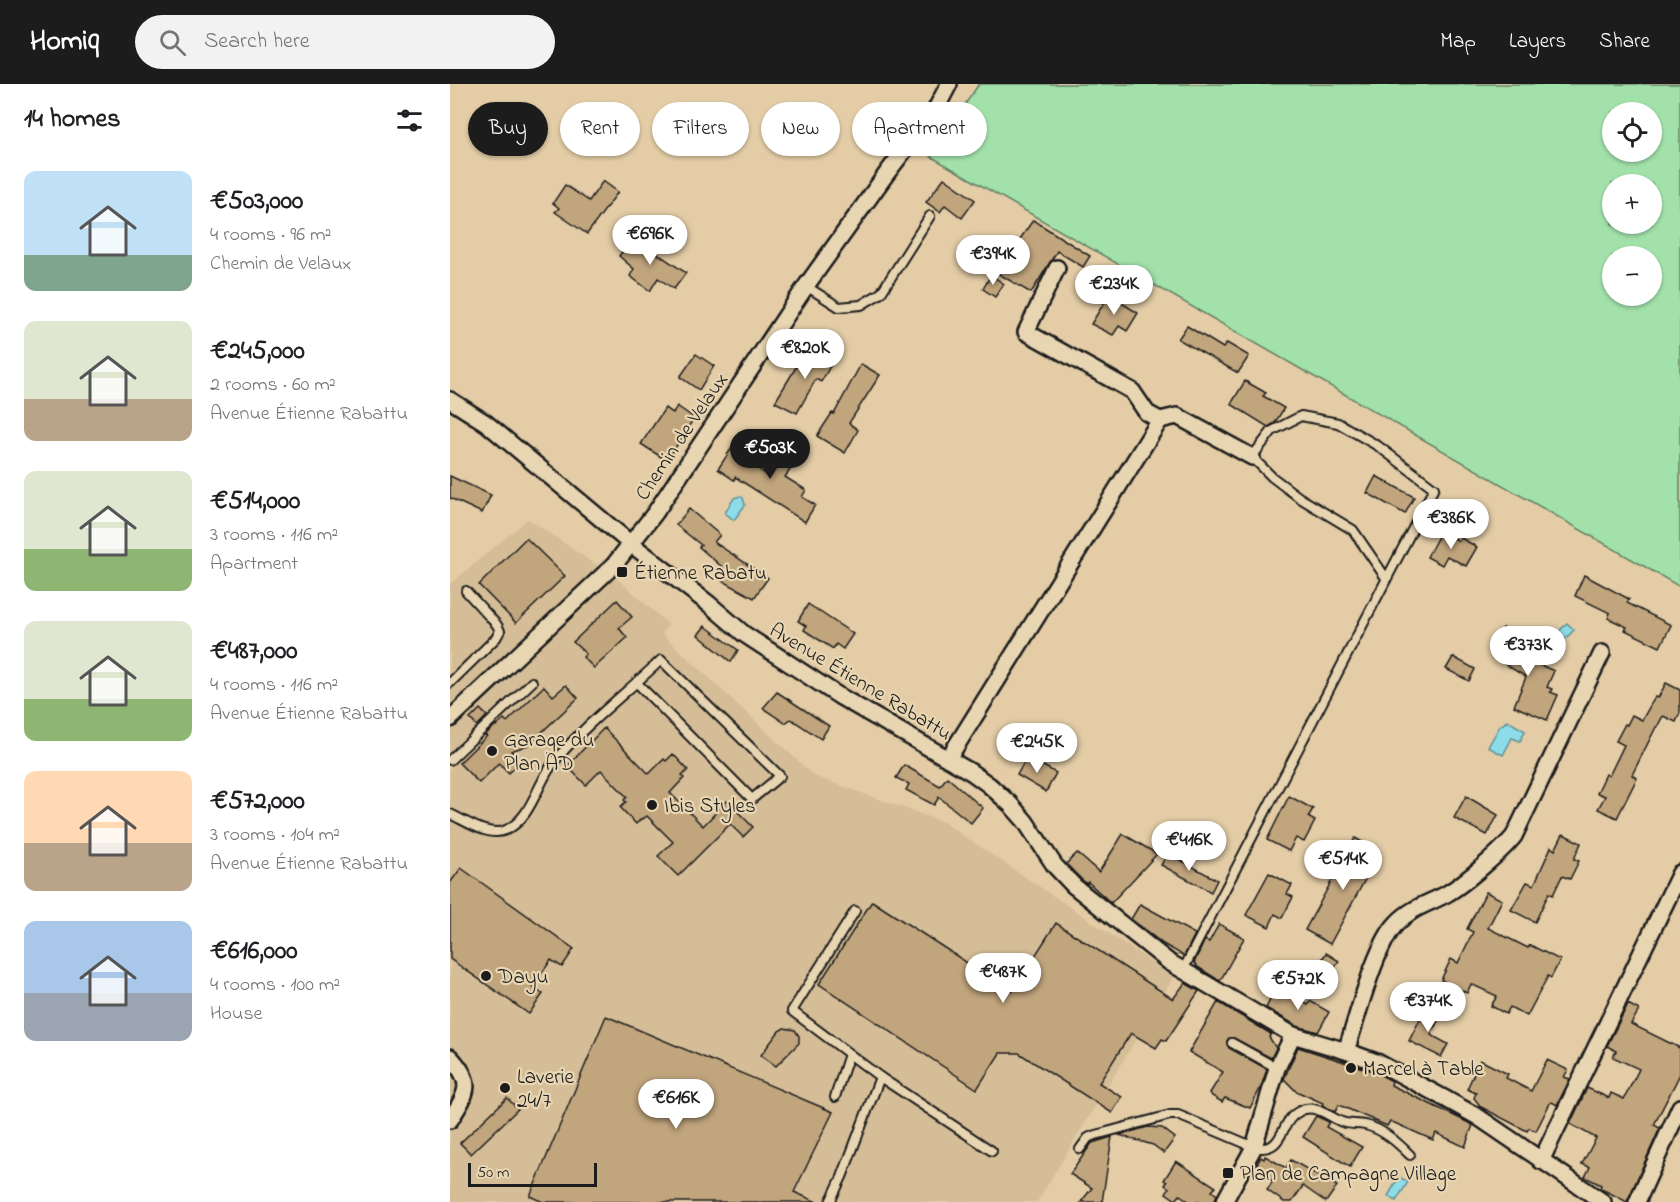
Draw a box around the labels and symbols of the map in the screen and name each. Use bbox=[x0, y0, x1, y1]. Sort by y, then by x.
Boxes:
pin: €696K bbox=[608, 215, 692, 266]
pin: €394K bbox=[951, 235, 1035, 286]
pin: €234K bbox=[1072, 265, 1156, 316]
pin: €820K bbox=[763, 329, 847, 380]
street label: Chemin de Velaux bbox=[629, 367, 737, 507]
pin: €503K bbox=[728, 429, 812, 480]
pin: €386K bbox=[1409, 499, 1493, 550]
place label: Étienne Rabatu bbox=[634, 559, 767, 589]
marker: Étienne Rabatu bbox=[615, 565, 629, 579]
street label: Avenue Étienne Rabattu bbox=[763, 616, 957, 749]
pin: €373K bbox=[1486, 626, 1570, 677]
pin: €245K bbox=[995, 723, 1079, 774]
place label: Garage du Plan AD bbox=[504, 726, 594, 780]
marker: Garage du Plan AD bbox=[485, 744, 499, 758]
place label: Ibis Styles bbox=[664, 792, 756, 824]
marker: Ibis Styles bbox=[645, 798, 659, 812]
pin: €416K bbox=[1147, 821, 1231, 872]
pin: €514K bbox=[1301, 840, 1385, 891]
pin: €487K bbox=[961, 953, 1045, 1004]
pin: €572K bbox=[1256, 960, 1340, 1011]
place label: Dayu bbox=[497, 963, 548, 995]
marker: Dayu bbox=[479, 969, 493, 983]
pin: €374K bbox=[1386, 982, 1470, 1033]
place label: Marcel à Table bbox=[1363, 1055, 1484, 1085]
marker: Marcel à Table bbox=[1344, 1061, 1358, 1075]
place label: Laverie 24/7 bbox=[517, 1063, 575, 1117]
pin: €616K bbox=[634, 1079, 718, 1130]
marker: Laverie 24/7 bbox=[498, 1081, 512, 1095]
scale bar bbox=[468, 1160, 597, 1188]
place label: Plan de Campagne Village bbox=[1240, 1160, 1457, 1192]
marker: Plan de Campagne Village bbox=[1221, 1166, 1235, 1180]

